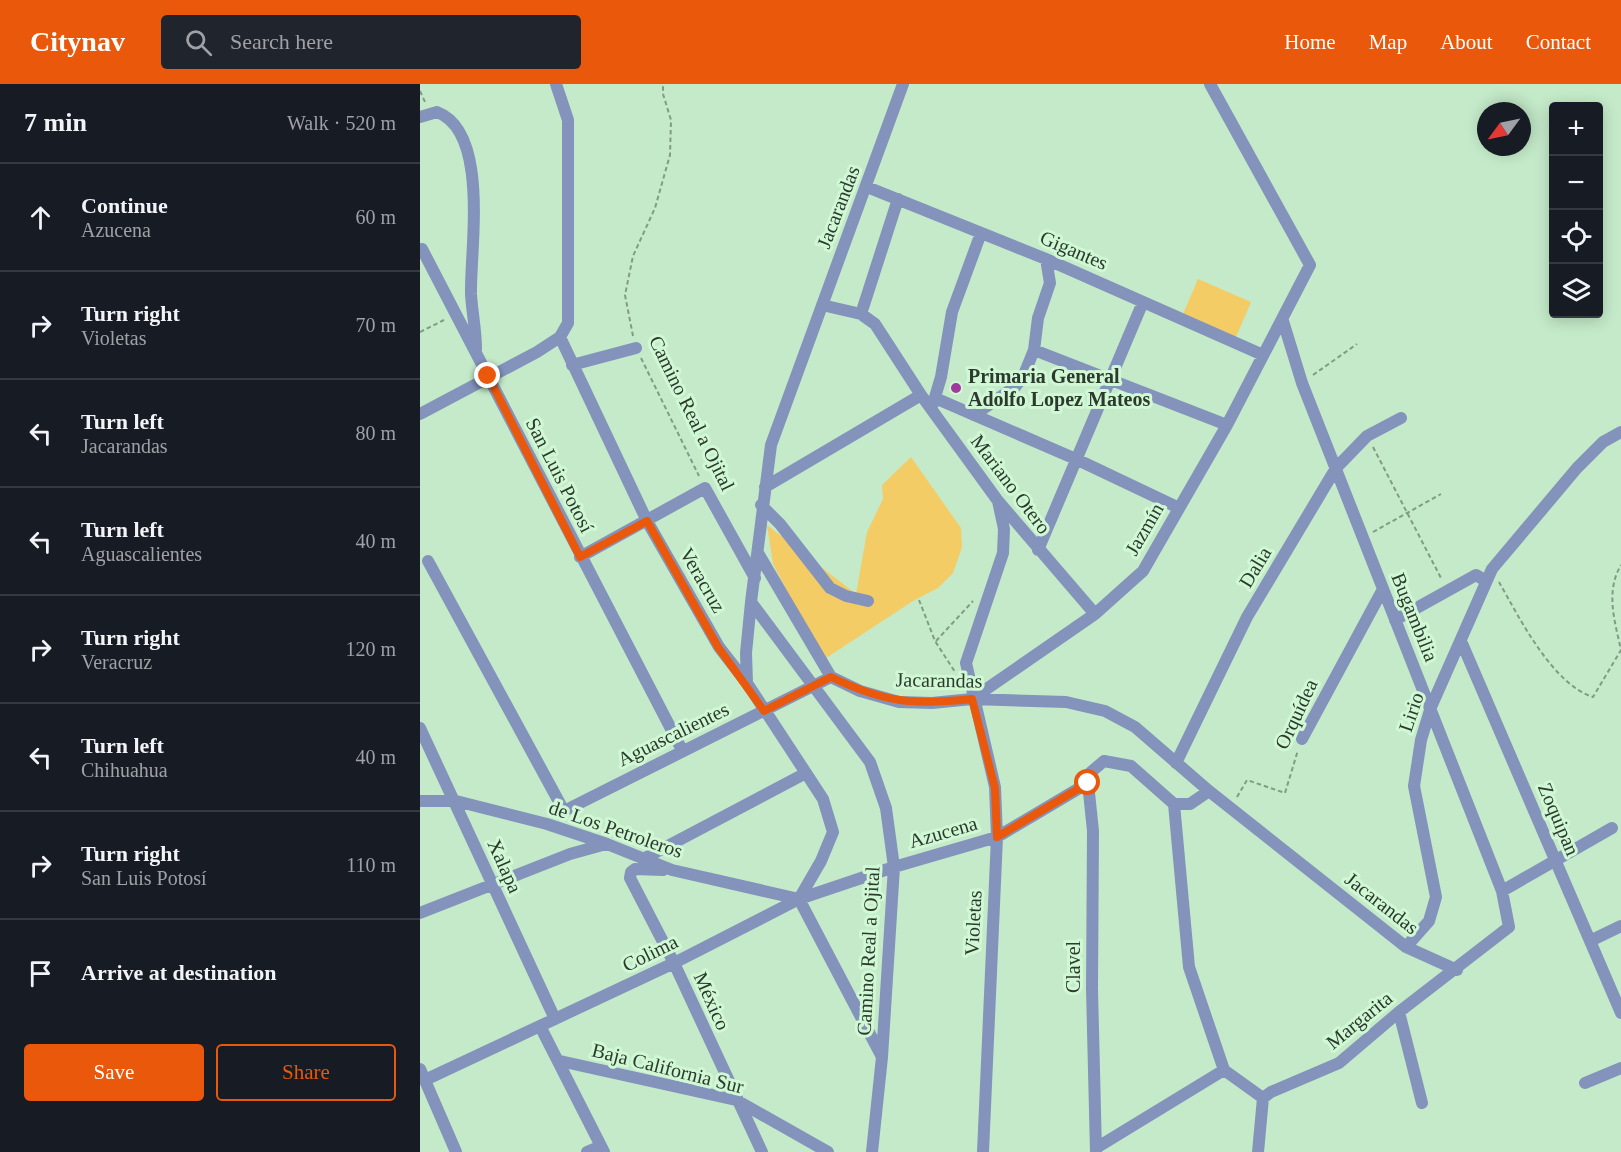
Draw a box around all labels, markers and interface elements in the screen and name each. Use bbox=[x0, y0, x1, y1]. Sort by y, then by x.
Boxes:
search box bbox=[161, 15, 581, 69]
text: Citynav bbox=[30, 26, 125, 57]
icon: search bbox=[182, 26, 215, 59]
text: Search here bbox=[230, 29, 333, 54]
text: Home bbox=[1284, 30, 1336, 54]
text: Map bbox=[1369, 30, 1407, 54]
text: About bbox=[1440, 30, 1493, 54]
text: Contact bbox=[1526, 30, 1591, 54]
north arrow bbox=[1477, 102, 1531, 156]
map controls bbox=[1549, 102, 1603, 318]
button: + bbox=[1549, 102, 1603, 156]
text: 7 min bbox=[24, 108, 87, 137]
text: Walk · 520 m bbox=[287, 112, 396, 134]
button: − bbox=[1549, 156, 1603, 210]
street label: Jacarandas bbox=[812, 162, 864, 251]
text: Continue bbox=[81, 193, 168, 218]
icon: ahead bbox=[24, 201, 57, 234]
text: 60 m bbox=[355, 206, 396, 228]
button: locate bbox=[1549, 210, 1603, 264]
text: Azucena bbox=[81, 219, 151, 241]
street label: Gigantes bbox=[1037, 226, 1111, 275]
button: layers bbox=[1549, 264, 1603, 318]
text: Turn right bbox=[81, 301, 180, 326]
icon: right bbox=[24, 309, 57, 342]
text: 70 m bbox=[355, 314, 396, 336]
text: Violetas bbox=[81, 327, 146, 349]
street label: Camino Real a Ojital bbox=[644, 332, 739, 495]
route end bbox=[474, 362, 500, 388]
place label: Primaria General Adolfo Lopez Mateos bbox=[968, 365, 1150, 411]
marker: Primaria General Adolfo Lopez Mateos bbox=[949, 381, 963, 395]
text: Turn left bbox=[81, 409, 164, 434]
street label: San Luis Potosí bbox=[522, 414, 599, 536]
icon: left bbox=[24, 417, 57, 450]
text: 80 m bbox=[355, 422, 396, 444]
street label: Mariano Otero bbox=[967, 430, 1055, 538]
text: Jacarandas bbox=[81, 435, 168, 457]
street label: Jazmín bbox=[1120, 499, 1168, 559]
text: Turn left bbox=[81, 517, 164, 542]
icon: left bbox=[24, 525, 57, 558]
text: 40 m bbox=[355, 530, 396, 552]
text: Aguascalientes bbox=[81, 543, 202, 565]
street label: Dalia bbox=[1234, 543, 1276, 591]
street label: Veracruz bbox=[676, 544, 730, 616]
street label: Bugambilia bbox=[1386, 570, 1443, 665]
text: Turn right bbox=[81, 625, 180, 650]
icon: right bbox=[24, 633, 57, 666]
text: 120 m bbox=[345, 638, 396, 660]
text: Veracruz bbox=[81, 651, 152, 673]
street label: Jacarandas bbox=[896, 668, 983, 692]
street label: Orquídea bbox=[1270, 676, 1323, 753]
street label: Lirio bbox=[1394, 690, 1428, 734]
street label: Aguascalientes bbox=[614, 697, 733, 771]
text: Turn left bbox=[81, 733, 164, 758]
icon: left bbox=[24, 741, 57, 774]
text: 40 m bbox=[355, 746, 396, 768]
text: Chihuahua bbox=[81, 759, 168, 781]
route start bbox=[1074, 769, 1100, 795]
street label: Zoquipan bbox=[1533, 779, 1584, 859]
street label: de Los Petroleros bbox=[546, 796, 686, 862]
street label: Azucena bbox=[906, 812, 980, 852]
street label: Xalapa bbox=[483, 836, 527, 897]
text: Turn right bbox=[81, 841, 180, 866]
icon: right bbox=[24, 849, 57, 882]
text: 110 m bbox=[346, 854, 396, 876]
street label: Camino Real a Ojital bbox=[853, 865, 884, 1036]
text: San Luis Potosí bbox=[81, 867, 207, 889]
street label: Jacarandas bbox=[1341, 868, 1423, 938]
street label: Violetas bbox=[960, 890, 986, 956]
street label: Colima bbox=[619, 930, 681, 976]
street label: Clavel bbox=[1062, 940, 1084, 993]
icon: arrive bbox=[24, 957, 57, 990]
text: Arrive at destination bbox=[81, 960, 277, 985]
street label: México bbox=[690, 969, 734, 1033]
street label: Margarita bbox=[1322, 987, 1397, 1054]
street label: Baja California Sur bbox=[590, 1039, 746, 1099]
button: Save bbox=[24, 1044, 204, 1101]
button: Share bbox=[216, 1044, 396, 1101]

